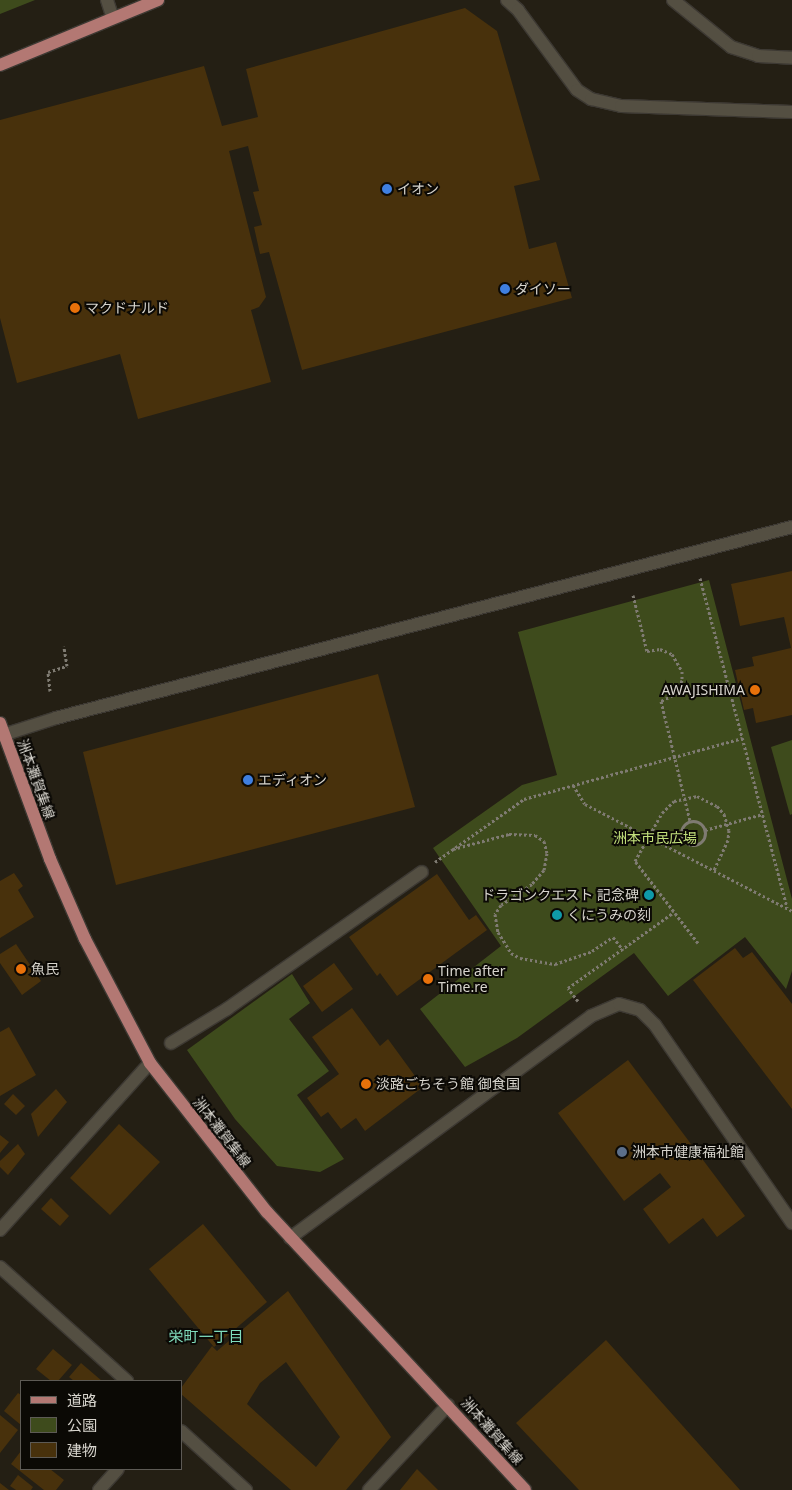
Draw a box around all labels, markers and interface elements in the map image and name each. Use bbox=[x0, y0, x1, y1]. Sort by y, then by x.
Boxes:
place label: イオン bbox=[397, 181, 439, 197]
marker: イオン bbox=[381, 183, 393, 195]
place label: ダイソー bbox=[515, 281, 571, 297]
marker: ダイソー bbox=[499, 283, 511, 295]
place label: マクドナルド bbox=[85, 300, 169, 316]
marker: マクドナルド bbox=[69, 302, 81, 314]
place label: AWAJISHIMA bbox=[661, 682, 745, 698]
marker: AWAJISHIMA bbox=[749, 684, 761, 696]
street label: 洲本灘賀集線 bbox=[14, 737, 58, 821]
place label: エディオン bbox=[258, 772, 328, 788]
marker: エディオン bbox=[242, 774, 254, 786]
park label: 洲本市民広場 bbox=[613, 830, 697, 846]
place label: ドラゴンクエスト 記念碑 bbox=[481, 887, 639, 903]
marker: ドラゴンクエスト 記念碑 bbox=[643, 889, 655, 901]
place label: くにうみの刻 bbox=[567, 907, 651, 923]
marker: くにうみの刻 bbox=[551, 909, 563, 921]
place label: 魚民 bbox=[31, 961, 59, 977]
marker: 魚民 bbox=[15, 963, 27, 975]
place label: Time after Time.re bbox=[438, 963, 505, 996]
marker: Time after Time.re bbox=[422, 973, 434, 985]
place label: 淡路ごちそう館 御食国 bbox=[376, 1076, 520, 1092]
marker: 淡路ごちそう館 御食国 bbox=[360, 1078, 372, 1090]
street label: 洲本灘賀集線 bbox=[190, 1094, 254, 1170]
place label: 洲本市健康福祉館 bbox=[632, 1144, 744, 1160]
marker: 洲本市健康福祉館 bbox=[616, 1146, 628, 1158]
district label: 栄町一丁目 bbox=[169, 1328, 243, 1346]
legend bbox=[20, 1380, 182, 1470]
text: 道路 bbox=[67, 1390, 97, 1410]
street label: 洲本灘賀集線 bbox=[458, 1394, 526, 1468]
text: 公園 bbox=[67, 1415, 97, 1435]
text: 建物 bbox=[67, 1440, 97, 1460]

